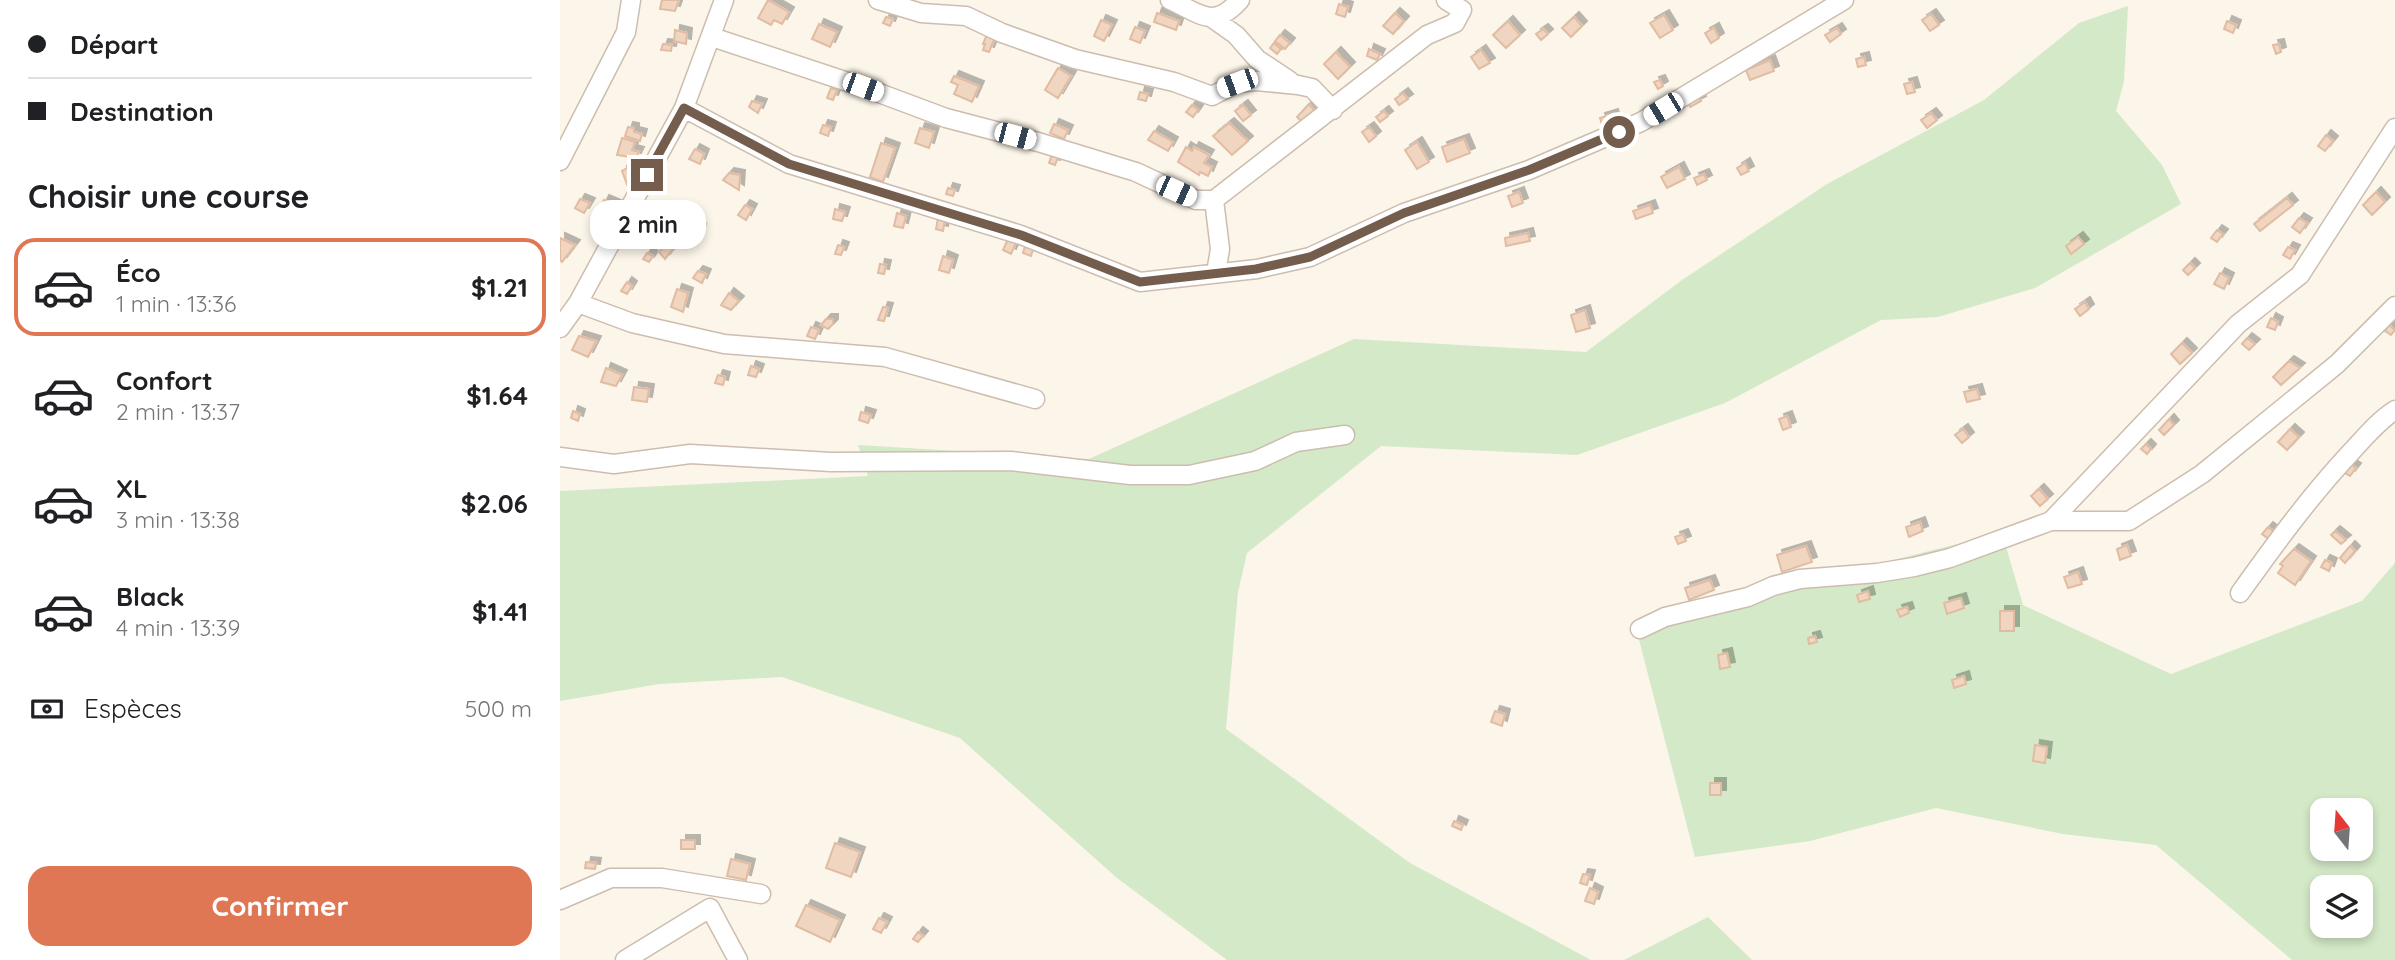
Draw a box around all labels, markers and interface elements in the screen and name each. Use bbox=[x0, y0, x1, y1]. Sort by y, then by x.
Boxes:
text: Départ bbox=[70, 28, 159, 61]
car bbox=[1214, 66, 1261, 100]
car bbox=[840, 70, 887, 104]
car bbox=[1640, 89, 1687, 129]
text: Destination bbox=[70, 95, 214, 128]
route start bbox=[1603, 116, 1635, 148]
car bbox=[992, 120, 1039, 152]
route end bbox=[631, 159, 663, 191]
car bbox=[1153, 173, 1200, 209]
text: Choisir une course bbox=[28, 176, 309, 216]
callout: 2 min bbox=[589, 200, 705, 248]
text: 2 min bbox=[618, 210, 678, 239]
icon: car bbox=[32, 256, 95, 319]
text: Éco bbox=[116, 256, 161, 289]
text: $1.21 bbox=[471, 271, 528, 304]
text: 1 min · 13:36 bbox=[116, 289, 236, 318]
icon: car bbox=[32, 364, 95, 427]
text: Confort bbox=[116, 364, 213, 397]
text: $1.64 bbox=[466, 379, 528, 412]
text: 2 min · 13:37 bbox=[116, 397, 240, 426]
icon: car bbox=[32, 472, 95, 535]
text: XL bbox=[116, 472, 148, 505]
text: $2.06 bbox=[461, 487, 528, 520]
text: 3 min · 13:38 bbox=[116, 505, 240, 534]
icon: car bbox=[32, 580, 95, 643]
text: Black bbox=[116, 580, 185, 613]
text: $1.41 bbox=[472, 595, 528, 628]
text: 4 min · 13:39 bbox=[116, 613, 240, 642]
icon: cash bbox=[28, 690, 66, 728]
text: Espèces bbox=[84, 692, 182, 725]
text: 500 m bbox=[465, 694, 532, 723]
north arrow bbox=[2310, 798, 2373, 861]
map controls bbox=[2310, 798, 2373, 938]
button: Confirmer bbox=[28, 866, 532, 946]
button: layers bbox=[2310, 875, 2373, 938]

